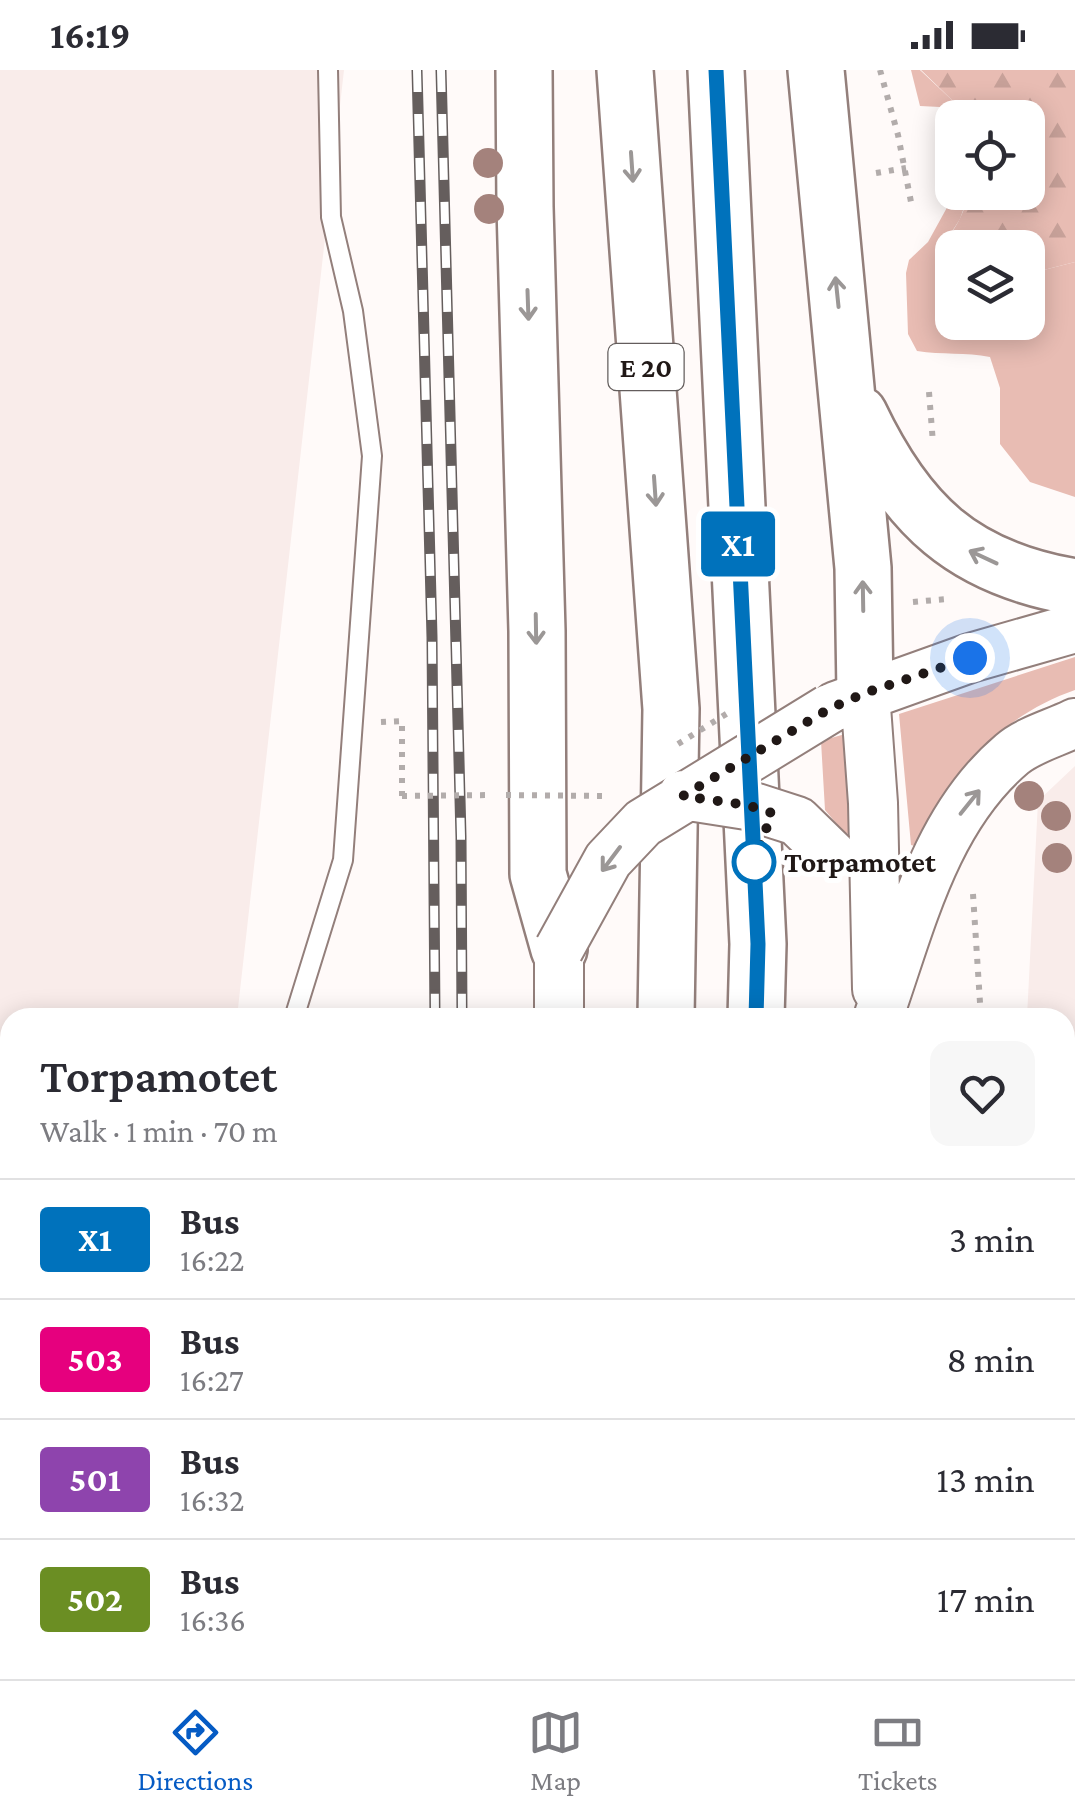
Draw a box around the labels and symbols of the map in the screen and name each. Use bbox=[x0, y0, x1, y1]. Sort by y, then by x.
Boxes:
one-way arrow bbox=[623, 151, 642, 183]
one-way arrow bbox=[827, 276, 846, 308]
one-way arrow bbox=[518, 288, 537, 320]
road number: E 20 bbox=[608, 344, 684, 390]
one-way arrow bbox=[646, 475, 665, 507]
line badge: X1 bbox=[693, 512, 783, 576]
one-way arrow bbox=[969, 546, 999, 565]
one-way arrow bbox=[854, 580, 873, 612]
one-way arrow bbox=[527, 613, 546, 645]
your location bbox=[945, 633, 995, 683]
one-way arrow bbox=[958, 790, 981, 815]
marker: Torpamotet bbox=[733, 841, 775, 883]
place label: Torpamotet bbox=[784, 845, 936, 878]
one-way arrow bbox=[601, 846, 623, 872]

